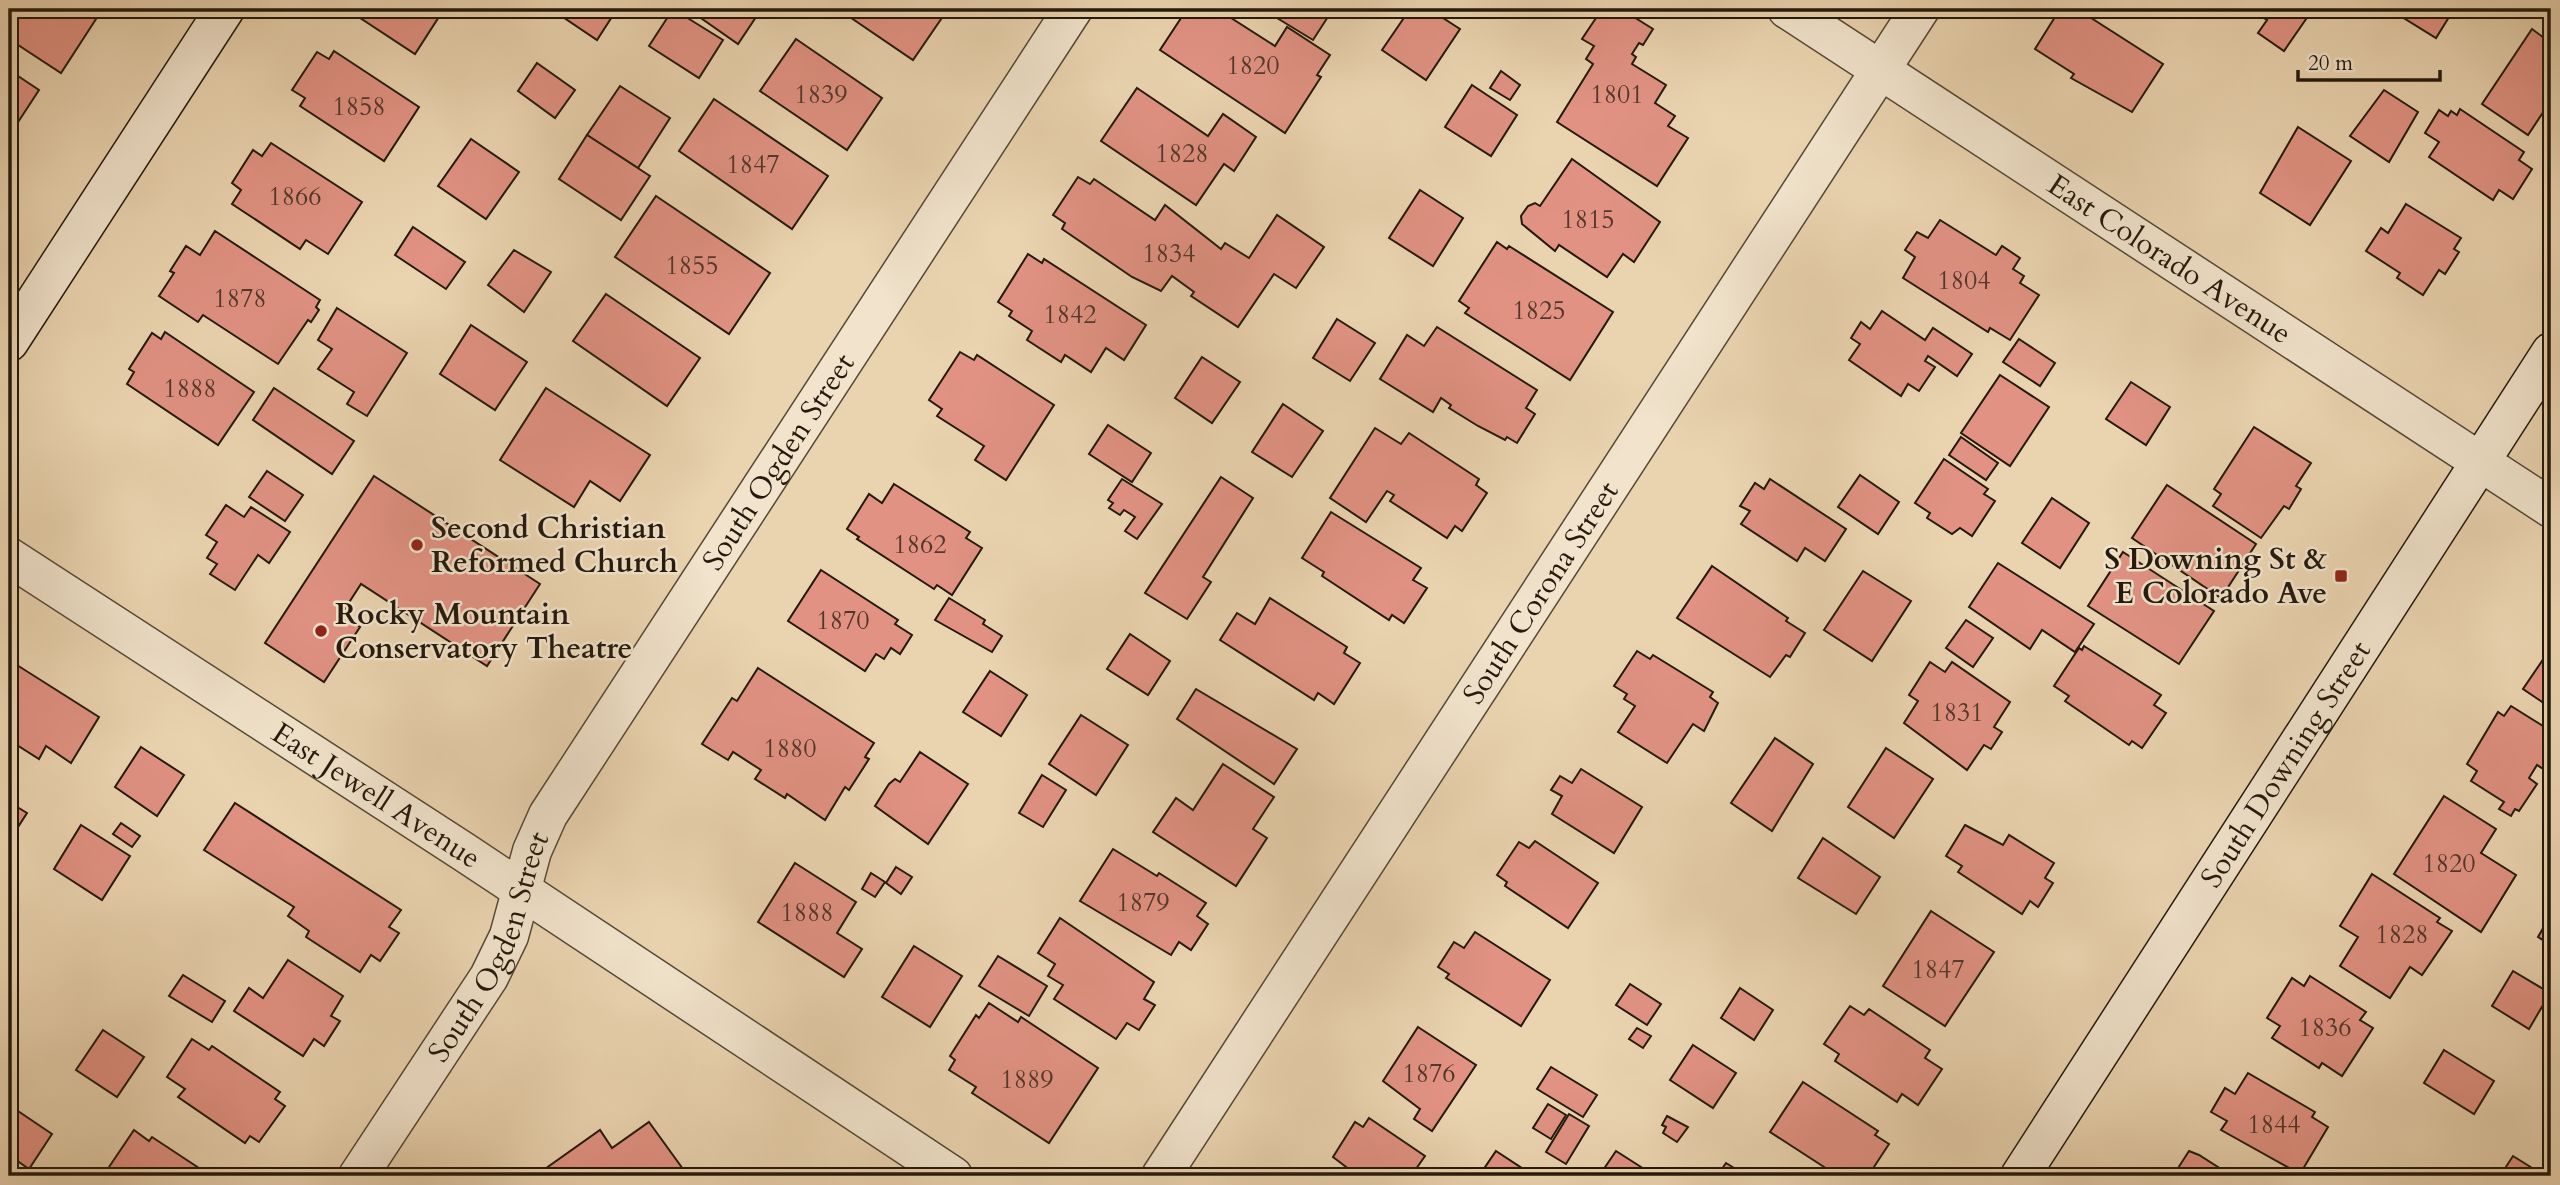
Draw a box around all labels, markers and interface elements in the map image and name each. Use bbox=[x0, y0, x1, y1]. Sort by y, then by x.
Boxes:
scale bar bbox=[2298, 38, 2439, 82]
house number: 1820 bbox=[1226, 48, 1280, 83]
text: 20 m bbox=[2308, 49, 2353, 78]
house number: 1839 bbox=[794, 77, 848, 112]
house number: 1801 bbox=[1590, 77, 1644, 112]
house number: 1858 bbox=[332, 89, 386, 124]
house number: 1828 bbox=[1155, 136, 1209, 171]
house number: 1847 bbox=[726, 147, 780, 182]
street label: East Colorado Avenue bbox=[2039, 165, 2299, 354]
house number: 1866 bbox=[268, 179, 322, 214]
house number: 1815 bbox=[1561, 202, 1615, 237]
house number: 1834 bbox=[1142, 236, 1196, 271]
house number: 1855 bbox=[665, 248, 719, 283]
house number: 1804 bbox=[1937, 263, 1991, 298]
house number: 1878 bbox=[213, 281, 267, 316]
house number: 1825 bbox=[1512, 293, 1566, 328]
house number: 1842 bbox=[1043, 297, 1097, 332]
street label: South Ogden Street bbox=[693, 345, 865, 578]
house number: 1888 bbox=[163, 371, 217, 406]
street label: South Corona Street bbox=[1453, 473, 1629, 712]
place label: Second Christian Reformed Church bbox=[431, 508, 678, 583]
house number: 1862 bbox=[893, 527, 947, 562]
marker: Second Christian Reformed Church bbox=[409, 537, 425, 553]
place label: S Downing St & E Colorado Ave bbox=[2104, 539, 2327, 614]
marker: S Downing St & E Colorado Ave bbox=[2333, 568, 2349, 584]
place label: Rocky Mountain Conservatory Theatre bbox=[335, 594, 632, 669]
house number: 1870 bbox=[816, 603, 870, 638]
marker: Rocky Mountain Conservatory Theatre bbox=[313, 623, 329, 639]
street label: South Downing Street bbox=[2191, 633, 2381, 896]
house number: 1831 bbox=[1930, 695, 1984, 730]
street label: East Jewell Avenue bbox=[264, 713, 489, 879]
house number: 1880 bbox=[763, 731, 817, 766]
street label: South Ogden Street bbox=[418, 824, 559, 1070]
house number: 1820 bbox=[2422, 846, 2476, 881]
house number: 1879 bbox=[1116, 885, 1170, 920]
house number: 1888 bbox=[780, 895, 834, 930]
house number: 1828 bbox=[2375, 917, 2429, 952]
house number: 1847 bbox=[1911, 952, 1965, 987]
house number: 1836 bbox=[2298, 1010, 2352, 1045]
house number: 1876 bbox=[1402, 1056, 1456, 1091]
house number: 1889 bbox=[1000, 1062, 1054, 1097]
house number: 1844 bbox=[2247, 1107, 2301, 1142]

